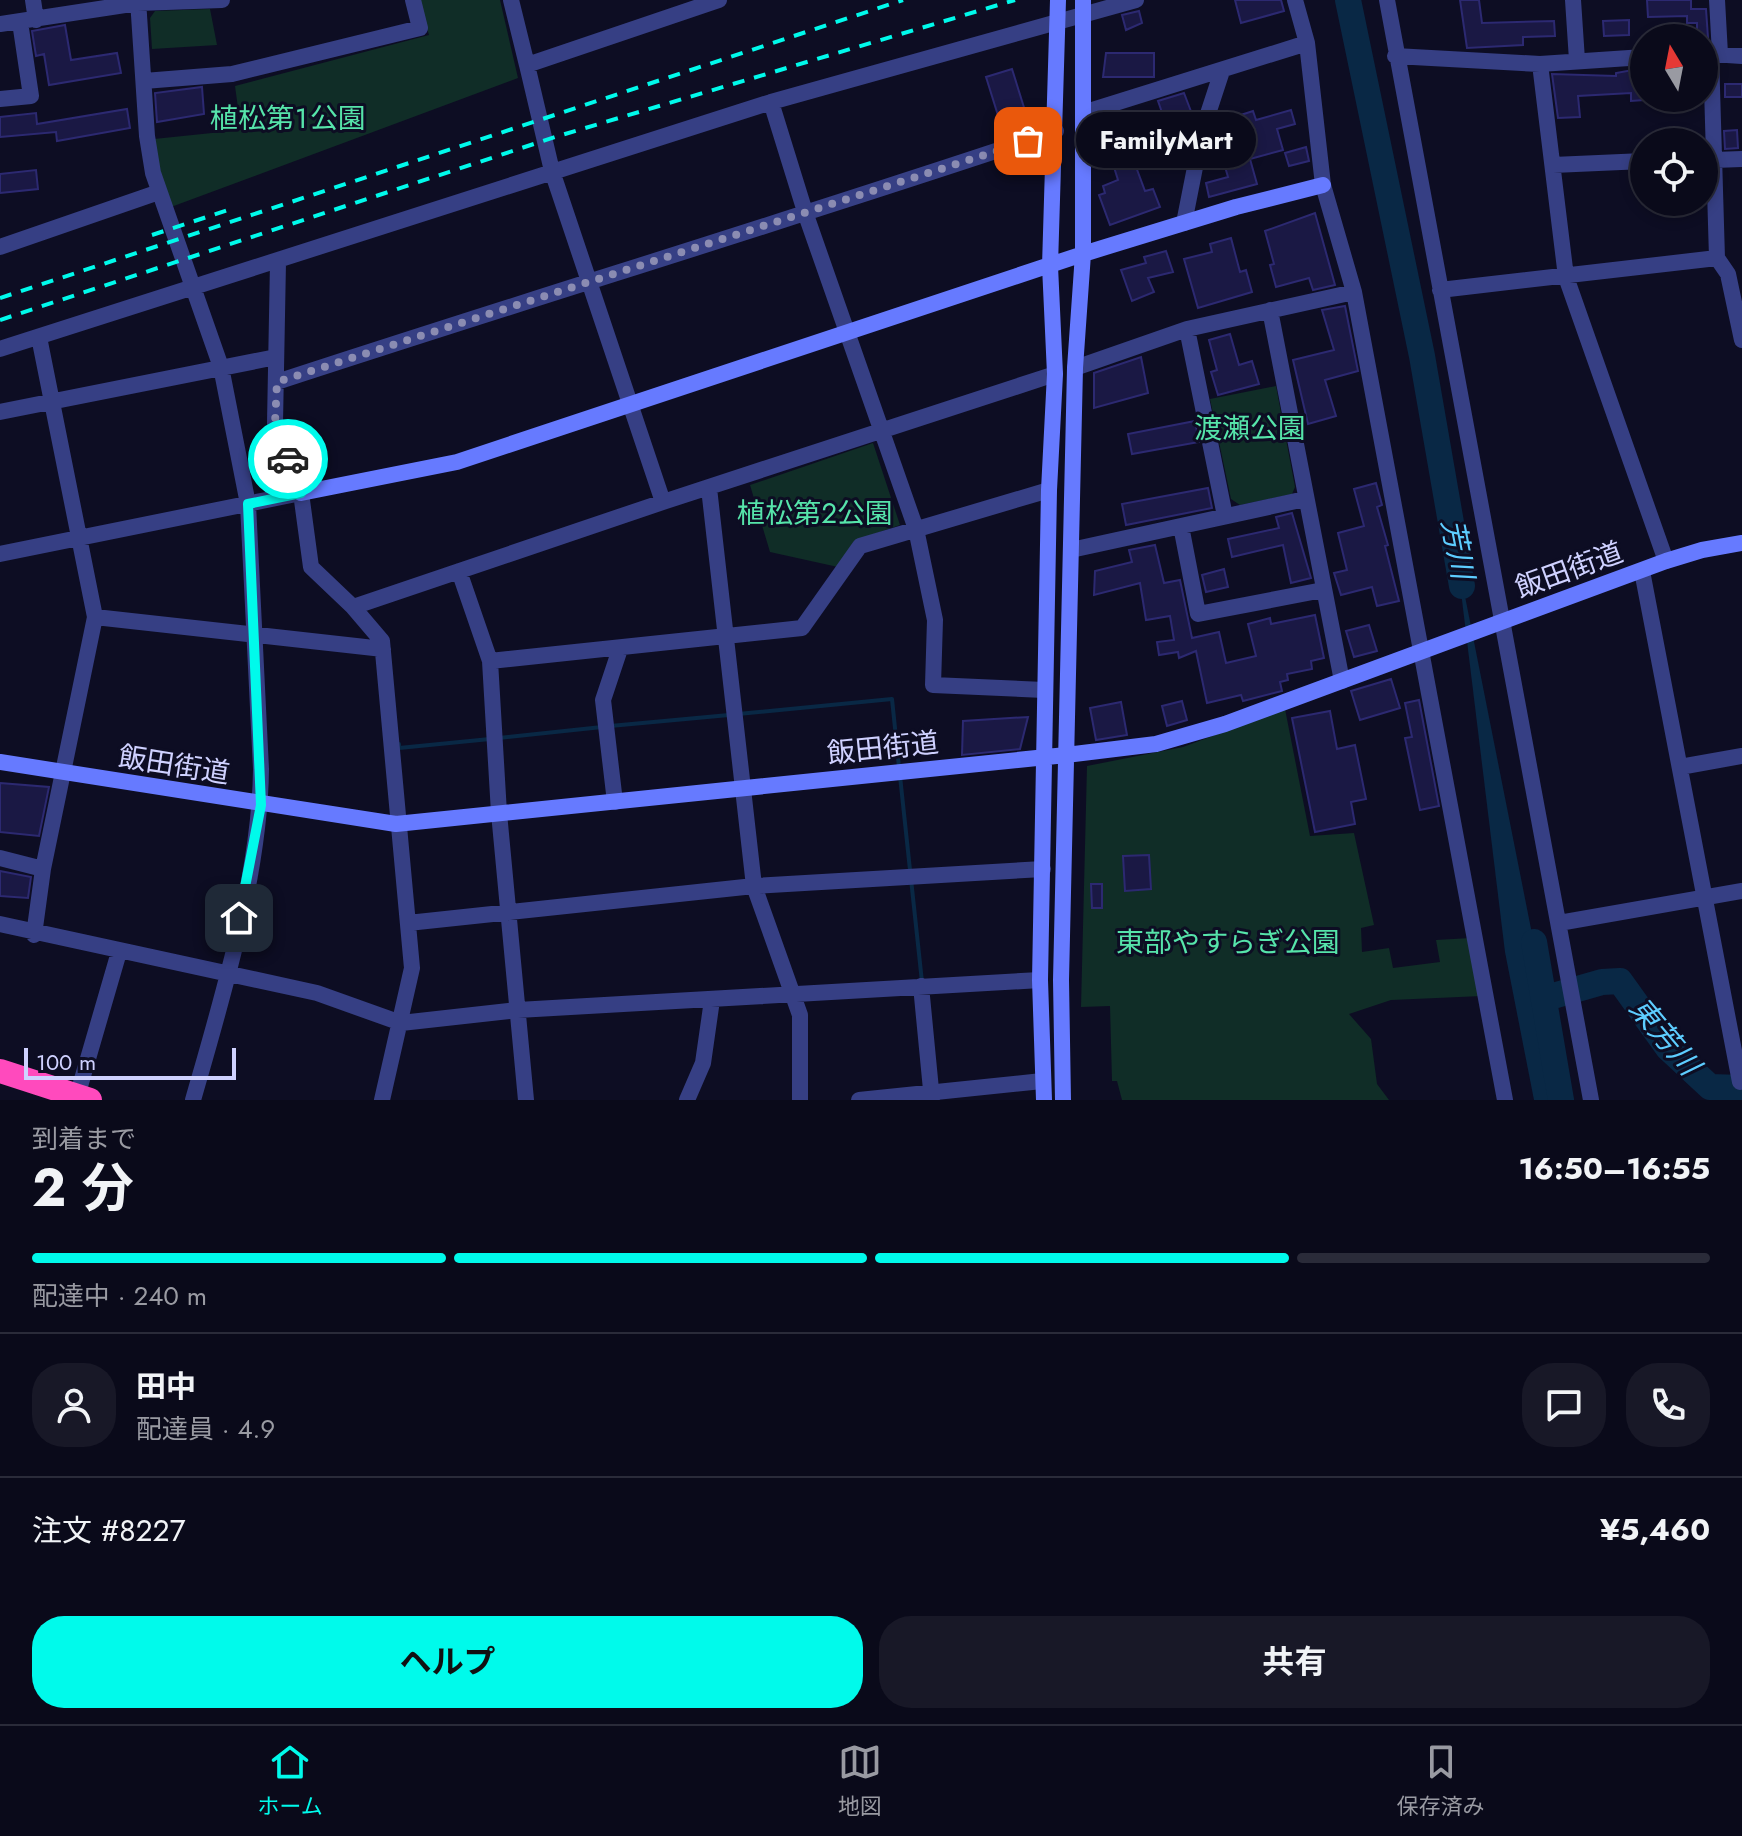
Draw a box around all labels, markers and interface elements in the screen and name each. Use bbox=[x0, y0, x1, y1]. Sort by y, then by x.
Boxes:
north arrow bbox=[1630, 24, 1718, 112]
map controls bbox=[1630, 24, 1718, 216]
park label: 植松第１公園 bbox=[210, 98, 366, 139]
pin bbox=[994, 107, 1062, 175]
callout: FamilyMart bbox=[1076, 113, 1256, 169]
icon: bag bbox=[1006, 119, 1050, 163]
text: FamilyMart bbox=[1100, 121, 1232, 159]
button: locate bbox=[1630, 128, 1718, 216]
park label: 渡瀬公園 bbox=[1194, 408, 1306, 449]
courier bbox=[248, 419, 328, 499]
icon: car bbox=[266, 437, 310, 481]
park label: 植松第２公園 bbox=[737, 493, 893, 534]
water label: 芳川 bbox=[1431, 515, 1485, 585]
street label: 飯田街道 bbox=[1509, 532, 1629, 608]
street label: 飯田街道 bbox=[825, 722, 941, 774]
street label: 飯田街道 bbox=[115, 736, 233, 794]
pin bbox=[205, 884, 273, 952]
icon: home bbox=[217, 896, 261, 940]
park label: 東部やすらぎ公園 bbox=[1116, 922, 1340, 963]
water label: 東芳川 bbox=[1620, 988, 1712, 1087]
scale bar bbox=[24, 1044, 236, 1080]
text: 100 m bbox=[36, 1046, 96, 1078]
text: 到着まで bbox=[32, 1120, 136, 1158]
text: 16:50–16:55 bbox=[1519, 1147, 1710, 1190]
text: 2 分 bbox=[32, 1150, 134, 1226]
text: 配達中 · 240 m bbox=[32, 1277, 207, 1315]
button: person bbox=[32, 1363, 116, 1447]
button: chat bbox=[1522, 1363, 1606, 1447]
button: phone bbox=[1626, 1363, 1710, 1447]
text: 田中 bbox=[136, 1365, 196, 1408]
text: 配達員 · 4.9 bbox=[136, 1410, 275, 1448]
text: ¥5,460 bbox=[1600, 1508, 1710, 1551]
text: 注文 #8227 bbox=[32, 1509, 185, 1552]
button: ヘルプ bbox=[32, 1616, 863, 1708]
button: 共有 bbox=[879, 1616, 1710, 1708]
tab: ホーム bbox=[257, 1740, 323, 1822]
tab: 地図 bbox=[838, 1740, 882, 1822]
tab: 保存済み bbox=[1397, 1740, 1485, 1822]

